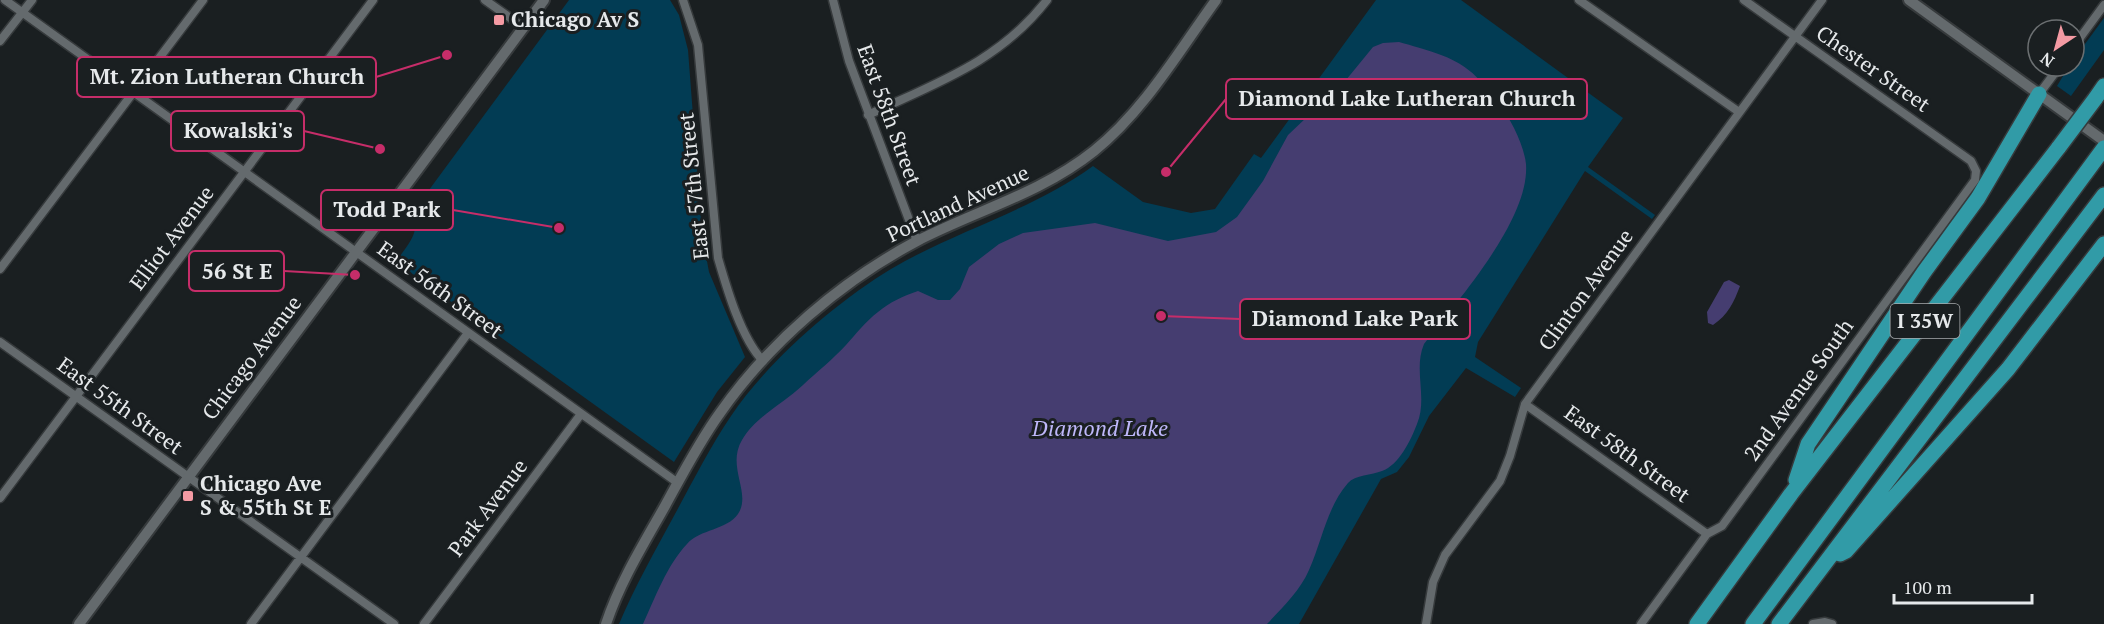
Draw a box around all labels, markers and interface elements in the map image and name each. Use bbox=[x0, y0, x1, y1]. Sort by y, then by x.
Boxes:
place label: Chicago Av S bbox=[511, 5, 639, 33]
marker: Chicago Av S bbox=[492, 13, 506, 27]
north arrow bbox=[2026, 18, 2086, 78]
street label: Chester Street bbox=[1811, 19, 1936, 118]
street label: East 58th Street bbox=[851, 40, 929, 189]
text: N bbox=[2036, 48, 2059, 73]
callout: Mt. Zion Lutheran Church bbox=[77, 57, 376, 97]
text: Mt. Zion Lutheran Church bbox=[90, 61, 364, 90]
callout: Diamond Lake Lutheran Church bbox=[1226, 79, 1587, 119]
text: Diamond Lake Lutheran Church bbox=[1238, 83, 1576, 112]
callout: Kowalski's bbox=[171, 111, 304, 151]
street label: East 57th Street bbox=[671, 111, 715, 261]
text: Kowalski's bbox=[183, 115, 293, 144]
street label: Portland Avenue bbox=[882, 158, 1033, 248]
street label: Elliot Avenue bbox=[123, 180, 220, 295]
callout: Todd Park bbox=[321, 190, 453, 230]
text: Todd Park bbox=[333, 194, 441, 223]
street label: Clinton Avenue bbox=[1532, 223, 1639, 356]
street label: East 56th Street bbox=[372, 234, 509, 344]
callout: 56 St E bbox=[189, 251, 284, 291]
text: 56 St E bbox=[201, 256, 273, 285]
street label: Chicago Avenue bbox=[195, 290, 307, 425]
callout: Diamond Lake Park bbox=[1240, 299, 1470, 339]
text: Diamond Lake Park bbox=[1252, 303, 1458, 332]
road number: I 35W bbox=[1890, 304, 1960, 338]
street label: 2nd Avenue South bbox=[1737, 313, 1859, 466]
street label: East 55th Street bbox=[52, 350, 189, 460]
street label: East 58th Street bbox=[1559, 398, 1696, 508]
water label: Diamond Lake bbox=[1031, 413, 1168, 442]
street label: Park Avenue bbox=[441, 453, 533, 562]
place label: Chicago Ave S & 55th St E bbox=[200, 469, 332, 521]
marker: Chicago Ave S & 55th St E bbox=[181, 489, 195, 503]
scale bar bbox=[1894, 567, 2032, 605]
text: 100 m bbox=[1903, 575, 1952, 599]

